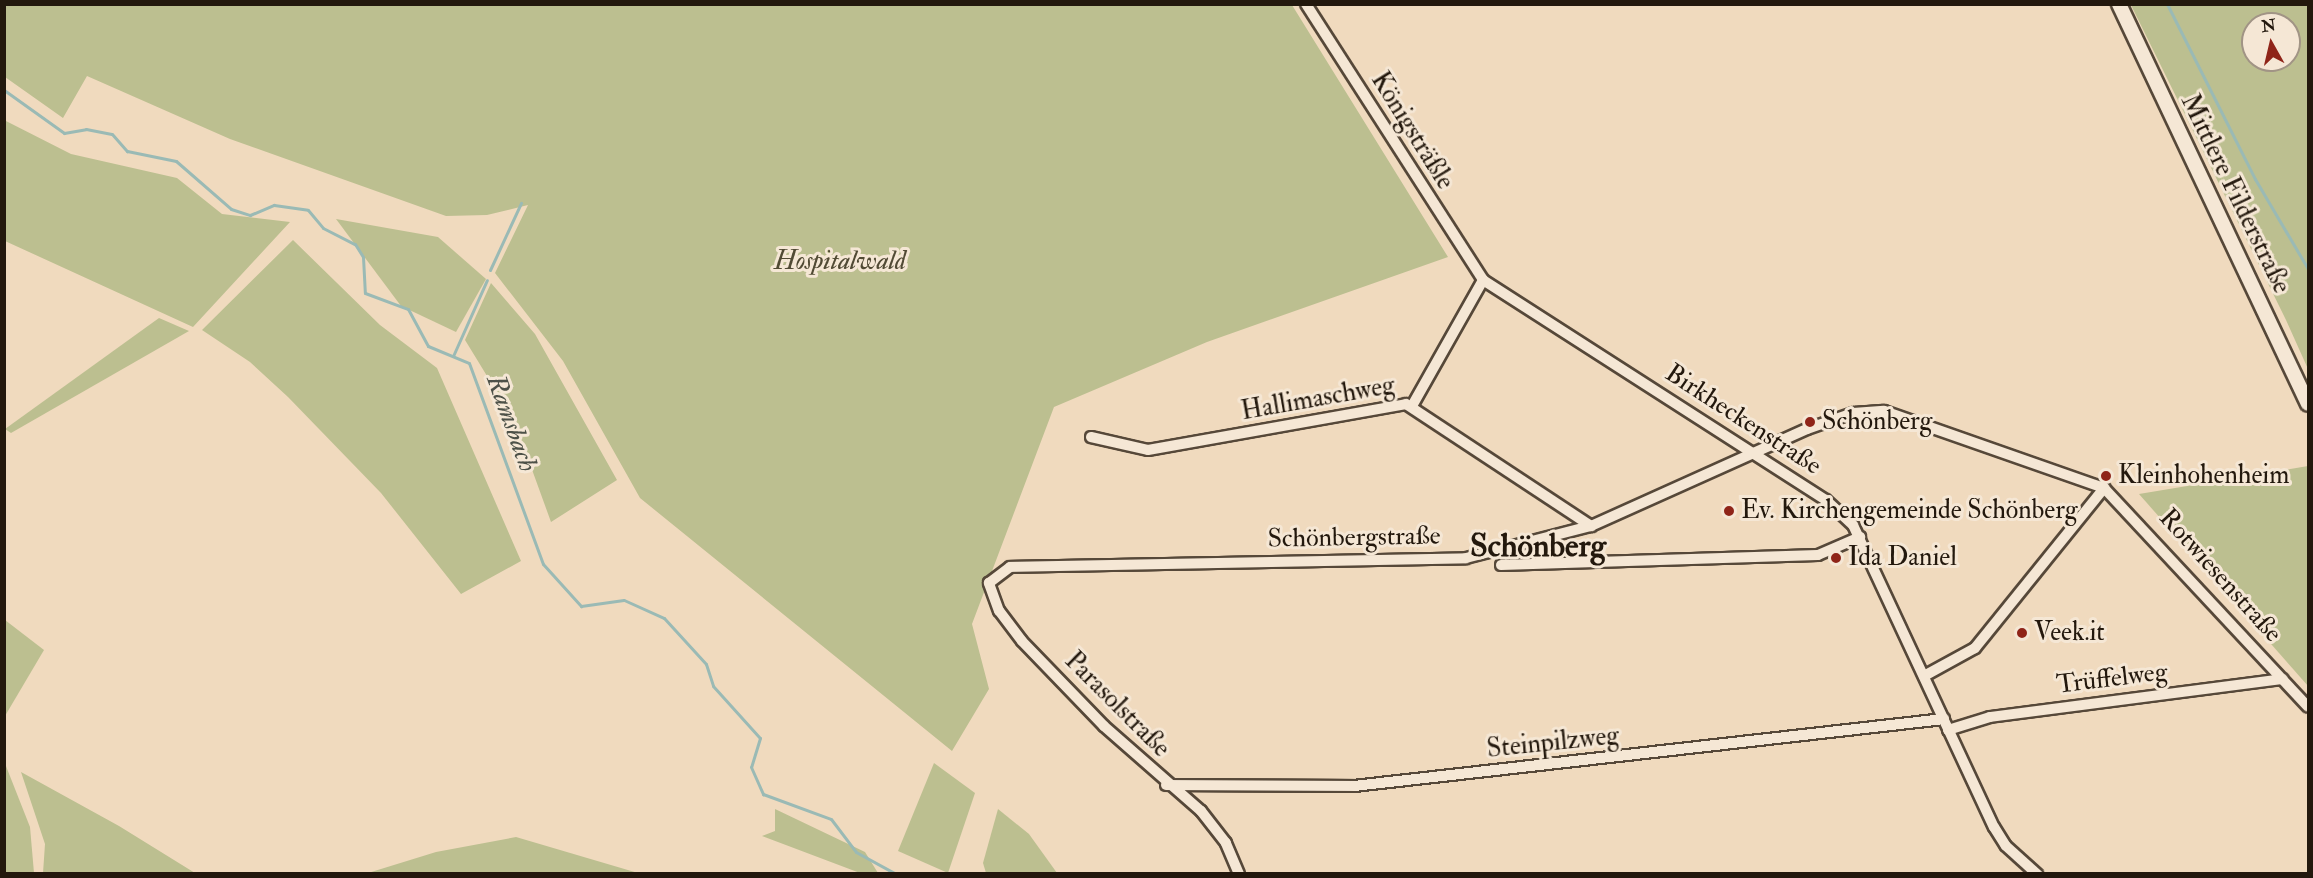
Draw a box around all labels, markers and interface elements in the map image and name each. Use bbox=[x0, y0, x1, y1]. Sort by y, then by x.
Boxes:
north arrow bbox=[2241, 12, 2301, 72]
text: N bbox=[2260, 15, 2277, 37]
street label: Königsträßle bbox=[1364, 67, 1460, 195]
street label: Mittlere Filderstraße bbox=[2173, 89, 2297, 299]
park label: Hospitalwald bbox=[774, 246, 906, 278]
street label: Birkheckenstraße bbox=[1659, 358, 1827, 482]
water label: Ramsbach bbox=[479, 370, 545, 476]
street label: Hallimaschweg bbox=[1239, 370, 1397, 428]
place label: Schönberg bbox=[1822, 406, 1932, 438]
marker: Schönberg bbox=[1803, 415, 1817, 429]
place label: Kleinhohenheim bbox=[2118, 460, 2289, 492]
marker: Kleinhohenheim bbox=[2099, 469, 2113, 483]
place label: Ev. Kirchengemeinde Schönberg bbox=[1741, 495, 2078, 527]
street label: Rotwiesenstraße bbox=[2152, 503, 2288, 649]
marker: Ev. Kirchengemeinde Schönberg bbox=[1722, 504, 1736, 518]
street label: Schönbergstraße bbox=[1267, 521, 1441, 555]
district label: Schönberg bbox=[1470, 527, 1606, 565]
place label: Ida Daniel bbox=[1848, 542, 1957, 574]
marker: Ida Daniel bbox=[1829, 551, 1843, 565]
place label: Veek.it bbox=[2034, 617, 2105, 649]
marker: Veek.it bbox=[2015, 626, 2029, 640]
street label: Parasolstraße bbox=[1058, 646, 1176, 764]
street label: Trüffelweg bbox=[2055, 657, 2169, 701]
street label: Steinpilzweg bbox=[1485, 721, 1621, 765]

